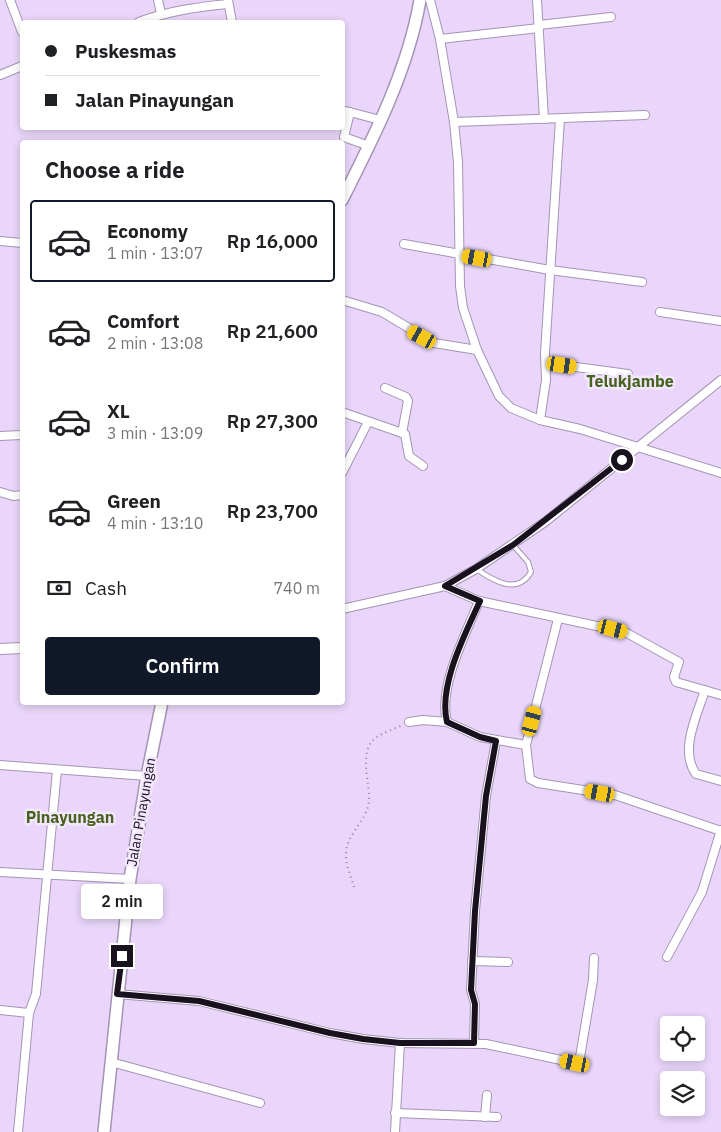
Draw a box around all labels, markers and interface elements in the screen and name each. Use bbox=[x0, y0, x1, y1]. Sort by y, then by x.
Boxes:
text: Puskesmas bbox=[75, 39, 176, 63]
text: Jalan Pinayungan bbox=[75, 88, 234, 112]
text: Choose a ride bbox=[45, 155, 185, 184]
icon: car bbox=[47, 219, 92, 264]
text: Economy bbox=[107, 219, 188, 243]
text: Rp 16,000 bbox=[227, 229, 318, 253]
text: 1 min · 13:07 bbox=[107, 243, 203, 263]
car bbox=[460, 248, 493, 268]
icon: car bbox=[47, 309, 92, 354]
text: Comfort bbox=[107, 309, 180, 333]
text: Rp 21,600 bbox=[227, 319, 318, 343]
car bbox=[405, 323, 438, 351]
text: 2 min · 13:08 bbox=[107, 333, 203, 353]
car bbox=[546, 355, 577, 375]
district label: Telukjambe bbox=[586, 371, 674, 391]
icon: car bbox=[47, 399, 92, 444]
text: XL bbox=[107, 399, 130, 423]
text: Rp 27,300 bbox=[227, 409, 318, 433]
text: 3 min · 13:09 bbox=[107, 423, 203, 443]
route start bbox=[611, 449, 633, 471]
icon: car bbox=[47, 489, 92, 534]
text: Green bbox=[107, 489, 161, 513]
text: Rp 23,700 bbox=[227, 499, 318, 523]
text: 4 min · 13:10 bbox=[107, 513, 203, 533]
icon: cash bbox=[45, 574, 73, 602]
text: Cash bbox=[85, 576, 127, 600]
text: 740 m bbox=[273, 578, 320, 598]
car bbox=[596, 618, 629, 640]
button: Confirm bbox=[45, 637, 320, 695]
car bbox=[520, 705, 543, 737]
street label: Jalan Pinayungan bbox=[123, 756, 159, 868]
car bbox=[583, 783, 616, 803]
district label: Pinayungan bbox=[26, 807, 114, 827]
callout: 2 min bbox=[81, 884, 163, 918]
text: 2 min bbox=[101, 891, 143, 911]
route end bbox=[111, 945, 133, 967]
map controls bbox=[660, 1016, 705, 1116]
button: locate bbox=[660, 1016, 705, 1061]
car bbox=[558, 1053, 591, 1073]
button: layers bbox=[660, 1071, 705, 1116]

